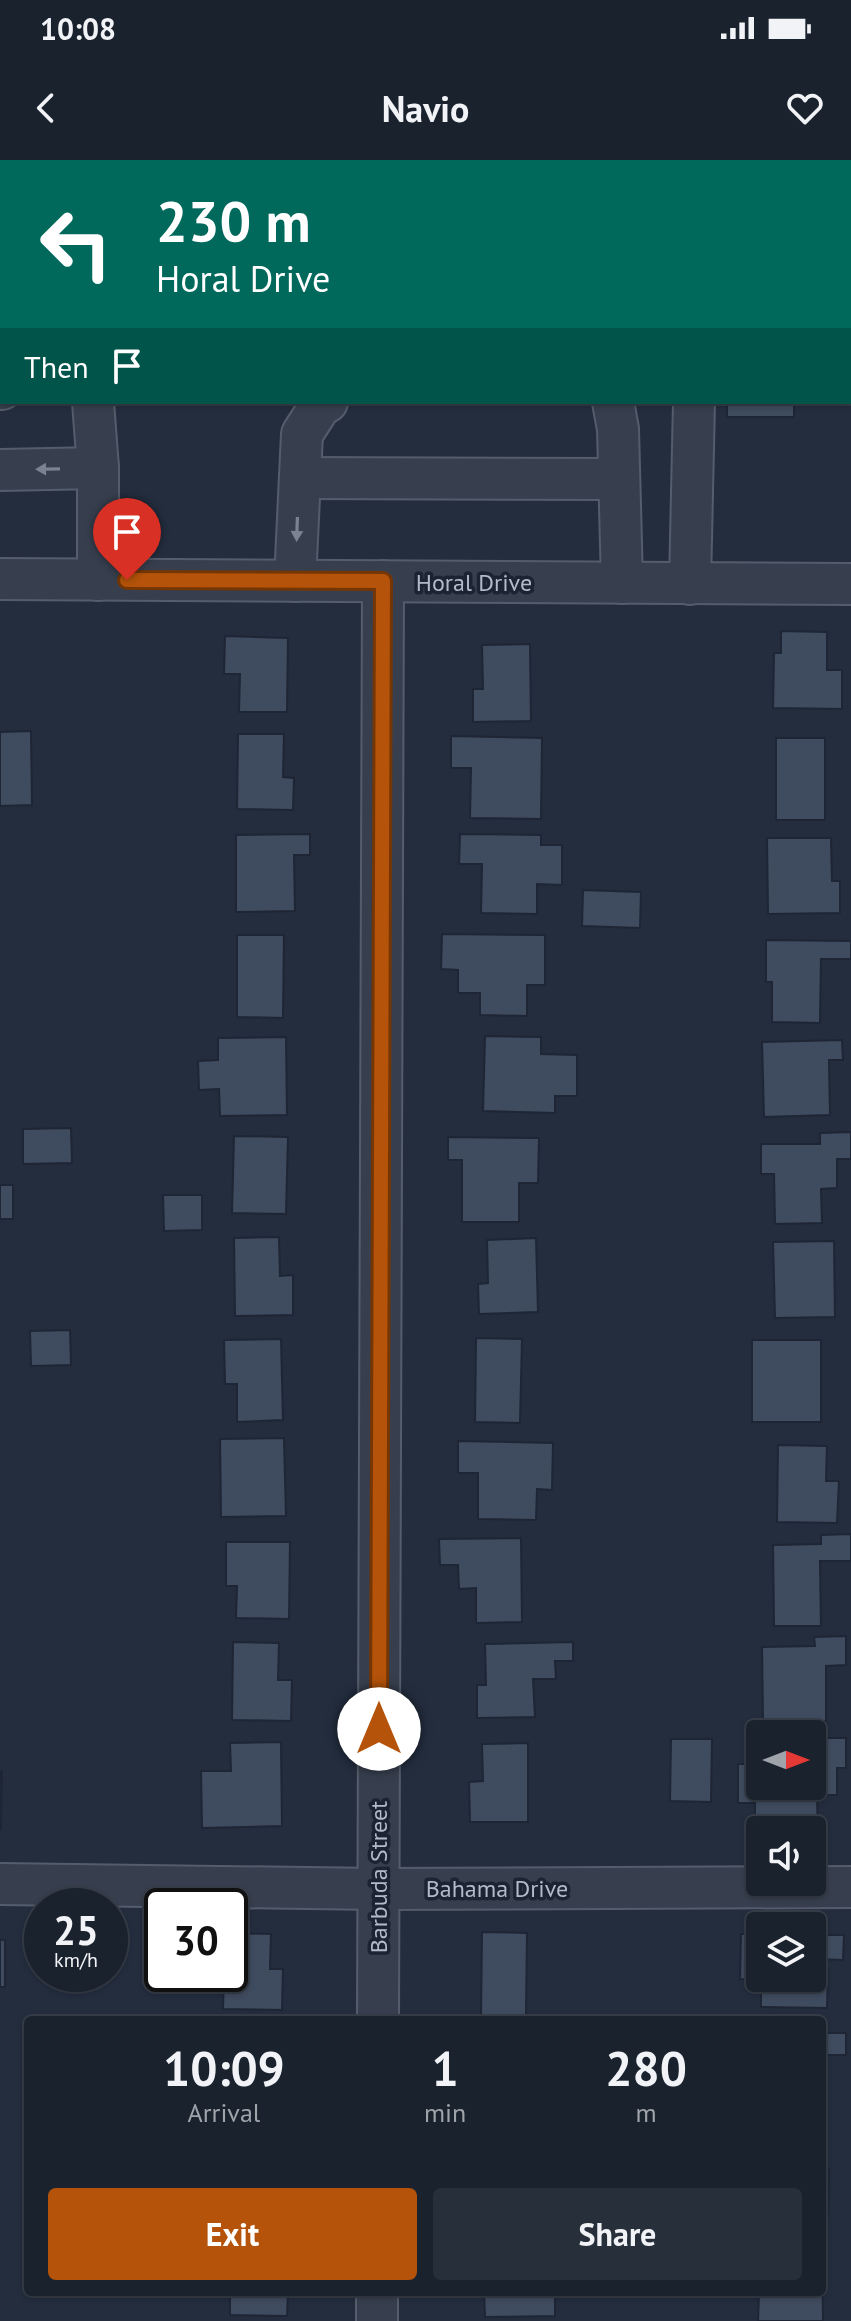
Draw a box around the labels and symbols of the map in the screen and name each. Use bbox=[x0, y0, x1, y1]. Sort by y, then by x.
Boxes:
one-way arrow bbox=[35, 463, 60, 475]
pin bbox=[93, 498, 161, 580]
one-way arrow bbox=[291, 517, 304, 542]
street label: Horal Drive bbox=[416, 567, 532, 598]
position arrow bbox=[337, 1687, 421, 1771]
north arrow bbox=[746, 1720, 826, 1800]
street label: Barbuda Street bbox=[363, 1801, 394, 1953]
street label: Bahama Drive bbox=[426, 1873, 568, 1904]
speed limit sign: 30 bbox=[144, 1888, 248, 1992]

